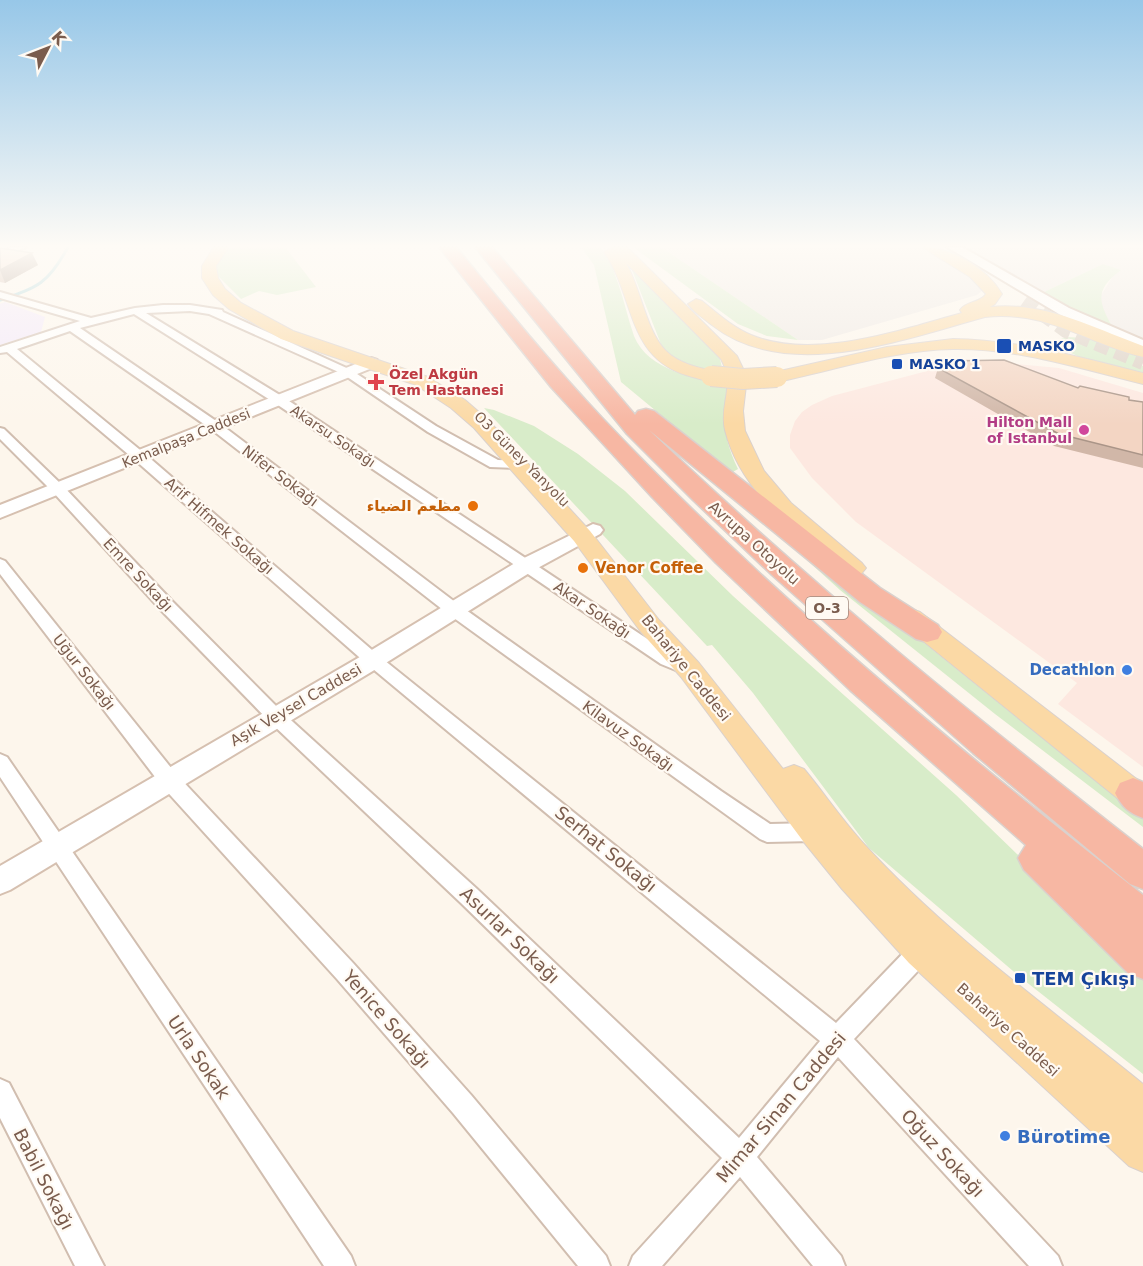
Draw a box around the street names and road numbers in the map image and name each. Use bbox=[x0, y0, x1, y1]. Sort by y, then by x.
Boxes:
street label: Akarsu Sokağı bbox=[287, 402, 379, 470]
street label: Kemalpaşa Caddesi bbox=[120, 405, 252, 471]
street label: O3 Güney Yanyolu bbox=[471, 408, 573, 510]
street label: Nifer Sokağı bbox=[238, 441, 322, 511]
street label: Arif Hifmek Sokağı bbox=[161, 474, 277, 578]
street label: Avrupa Otoyolu bbox=[705, 497, 803, 589]
street label: Emre Sokağı bbox=[99, 535, 177, 615]
street label: Akar Sokağı bbox=[550, 578, 634, 642]
road number: O-3 bbox=[806, 597, 848, 619]
street label: Bahariye Caddesi bbox=[638, 611, 734, 725]
street label: Uğur Sokağı bbox=[49, 631, 119, 713]
street label: Aşık Veysel Caddesi bbox=[227, 660, 365, 750]
street label: Kilavuz Sokağı bbox=[579, 697, 677, 775]
street label: Serhat Sokağı bbox=[551, 802, 661, 896]
street label: Asurlar Sokağı bbox=[456, 882, 564, 988]
street label: Yenice Sokağı bbox=[338, 965, 435, 1072]
street label: Bahariye Caddesi bbox=[953, 979, 1063, 1081]
street label: Urla Sokak bbox=[163, 1011, 235, 1103]
street label: Mimar Sinan Caddesi bbox=[712, 1027, 850, 1187]
street label: Oğuz Sokağı bbox=[897, 1105, 989, 1201]
street label: Babil Sokağı bbox=[10, 1125, 78, 1233]

